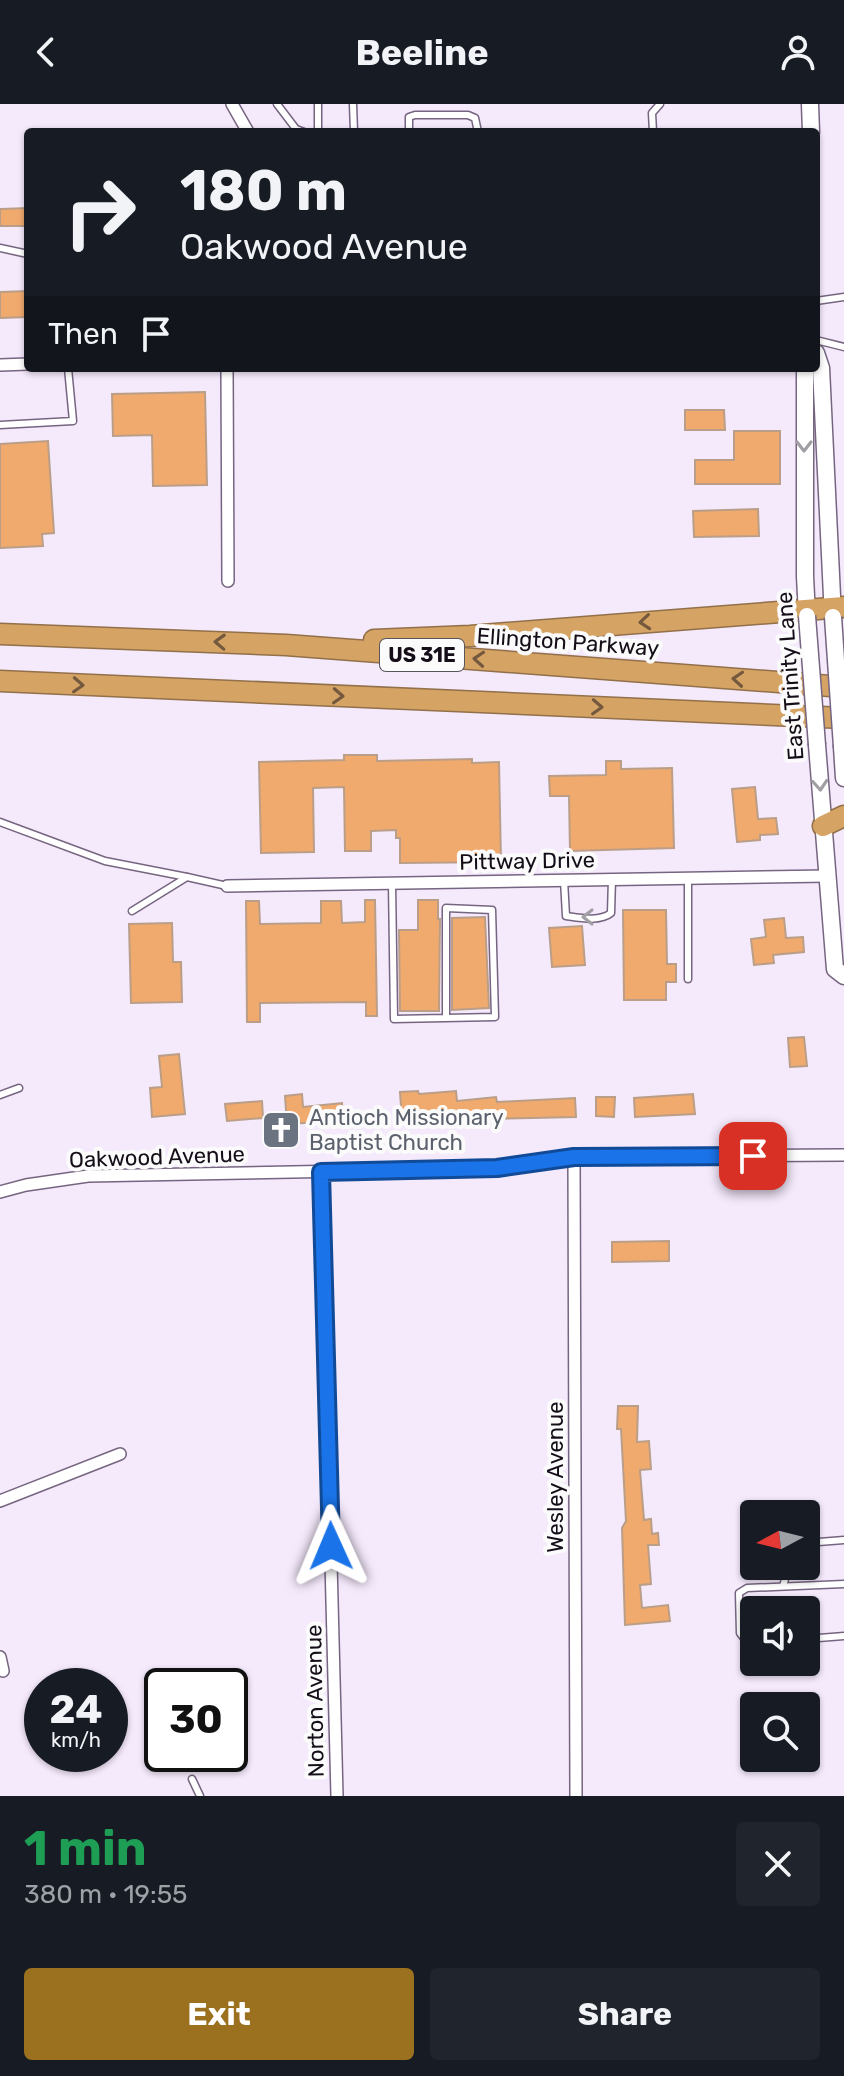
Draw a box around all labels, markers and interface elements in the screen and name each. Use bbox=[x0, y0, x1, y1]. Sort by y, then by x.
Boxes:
icon: back bbox=[24, 30, 68, 74]
icon: person bbox=[776, 30, 820, 74]
text: Beeline bbox=[355, 31, 489, 74]
text: 180 m bbox=[180, 158, 347, 224]
icon: right bbox=[48, 160, 152, 264]
text: Oakwood Avenue bbox=[180, 225, 468, 268]
icon: arrive bbox=[134, 312, 178, 356]
text: Then bbox=[48, 316, 118, 352]
one-way arrow bbox=[795, 440, 813, 453]
street label: East Trinity Lane bbox=[771, 591, 809, 761]
one-way arrow bbox=[638, 613, 651, 630]
street label: Ellington Parkway bbox=[476, 622, 660, 662]
one-way arrow bbox=[213, 634, 226, 651]
road number: US 31E bbox=[380, 639, 464, 671]
one-way arrow bbox=[472, 651, 485, 668]
one-way arrow bbox=[731, 671, 744, 688]
one-way arrow bbox=[72, 676, 85, 693]
one-way arrow bbox=[332, 687, 345, 704]
one-way arrow bbox=[591, 699, 604, 716]
one-way arrow bbox=[811, 779, 828, 792]
street label: Pittway Drive bbox=[459, 846, 595, 876]
one-way arrow bbox=[581, 908, 594, 926]
place label: Antioch Missionary Baptist Church bbox=[309, 1104, 504, 1156]
church icon: Antioch Missionary Baptist Church bbox=[260, 1109, 302, 1151]
pin bbox=[719, 1122, 787, 1190]
icon: arrive bbox=[731, 1134, 775, 1178]
street label: Oakwood Avenue bbox=[69, 1140, 245, 1174]
street label: Wesley Avenue bbox=[542, 1401, 569, 1553]
north arrow bbox=[740, 1500, 820, 1580]
map controls bbox=[740, 1500, 820, 1772]
position arrow bbox=[289, 1504, 373, 1588]
button: sound bbox=[740, 1596, 820, 1676]
street label: Norton Avenue bbox=[300, 1624, 330, 1778]
speed limit sign: 30 bbox=[144, 1668, 248, 1772]
text: 24 bbox=[49, 1686, 103, 1733]
button: search bbox=[740, 1692, 820, 1772]
text: km/h bbox=[51, 1728, 101, 1752]
text: 1 min bbox=[24, 1820, 147, 1877]
button: close bbox=[736, 1822, 820, 1906]
text: 380 m · 19:55 bbox=[24, 1879, 188, 1910]
button: Exit bbox=[24, 1968, 414, 2060]
button: Share bbox=[430, 1968, 820, 2060]

